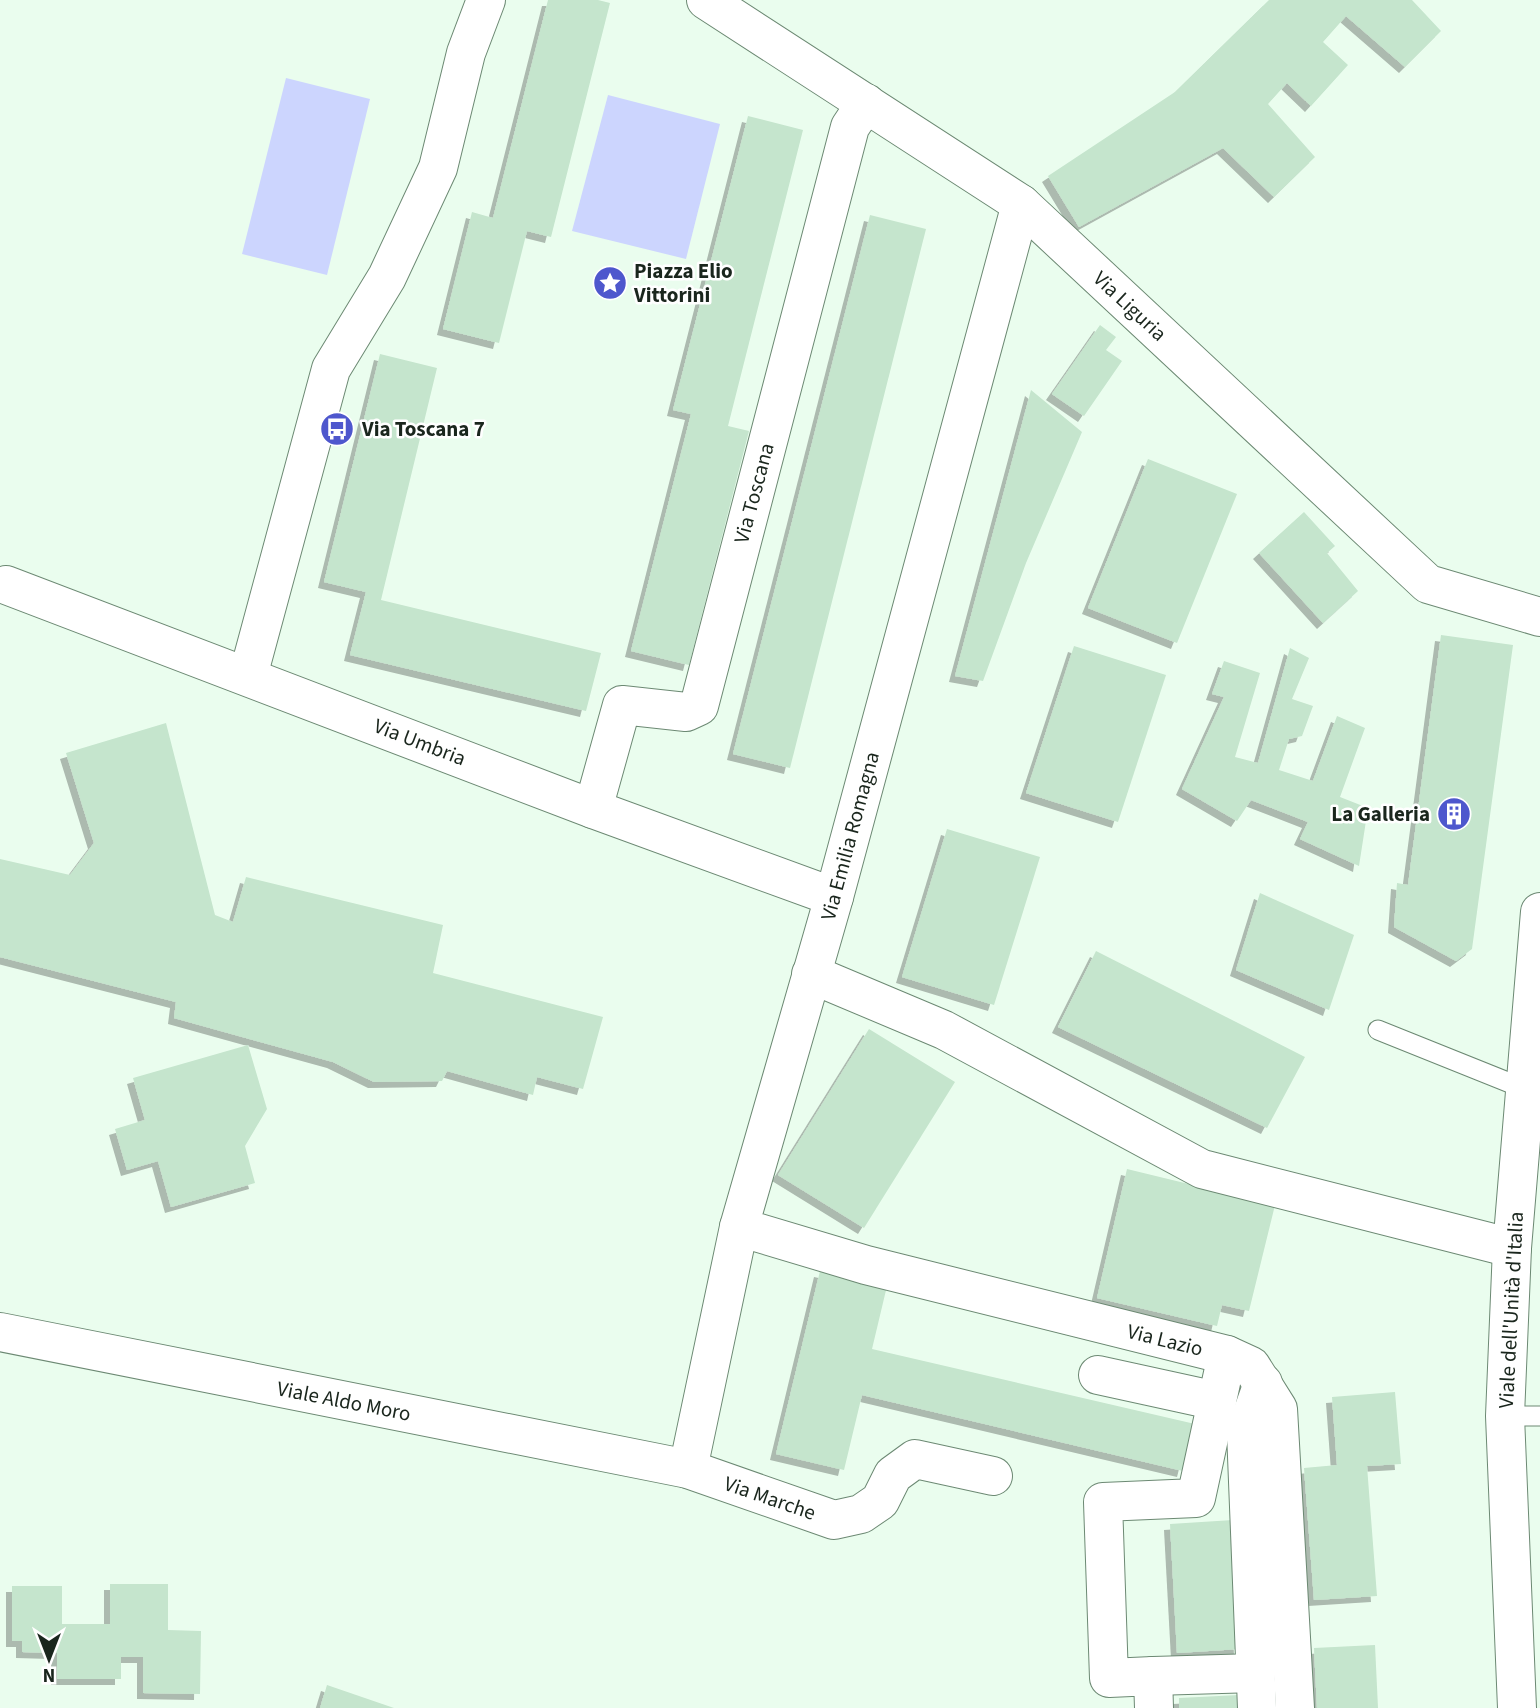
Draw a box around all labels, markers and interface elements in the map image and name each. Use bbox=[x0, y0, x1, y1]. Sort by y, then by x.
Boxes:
place label: Piazza Elio Vittorini bbox=[633, 256, 733, 310]
place icon: Piazza Elio Vittorini bbox=[591, 264, 629, 302]
street label: Via Liguria bbox=[1086, 264, 1174, 348]
bus stop icon: Via Toscana 7 bbox=[318, 410, 356, 448]
place label: Via Toscana 7 bbox=[361, 414, 485, 444]
street label: Via Toscana bbox=[726, 439, 782, 547]
street label: Via Umbria bbox=[370, 711, 470, 773]
street label: Via Emilia Romagna bbox=[813, 748, 887, 924]
building icon: La Galleria bbox=[1435, 795, 1473, 833]
place label: La Galleria bbox=[1331, 799, 1430, 829]
street label: Viale dell'Unità d'Italia bbox=[1491, 1211, 1531, 1409]
street label: Via Lazio bbox=[1124, 1316, 1206, 1364]
street label: Viale Aldo Moro bbox=[275, 1373, 413, 1429]
street label: Via Marche bbox=[720, 1468, 820, 1528]
north arrow bbox=[14, 1624, 84, 1694]
text: N bbox=[43, 1661, 55, 1688]

